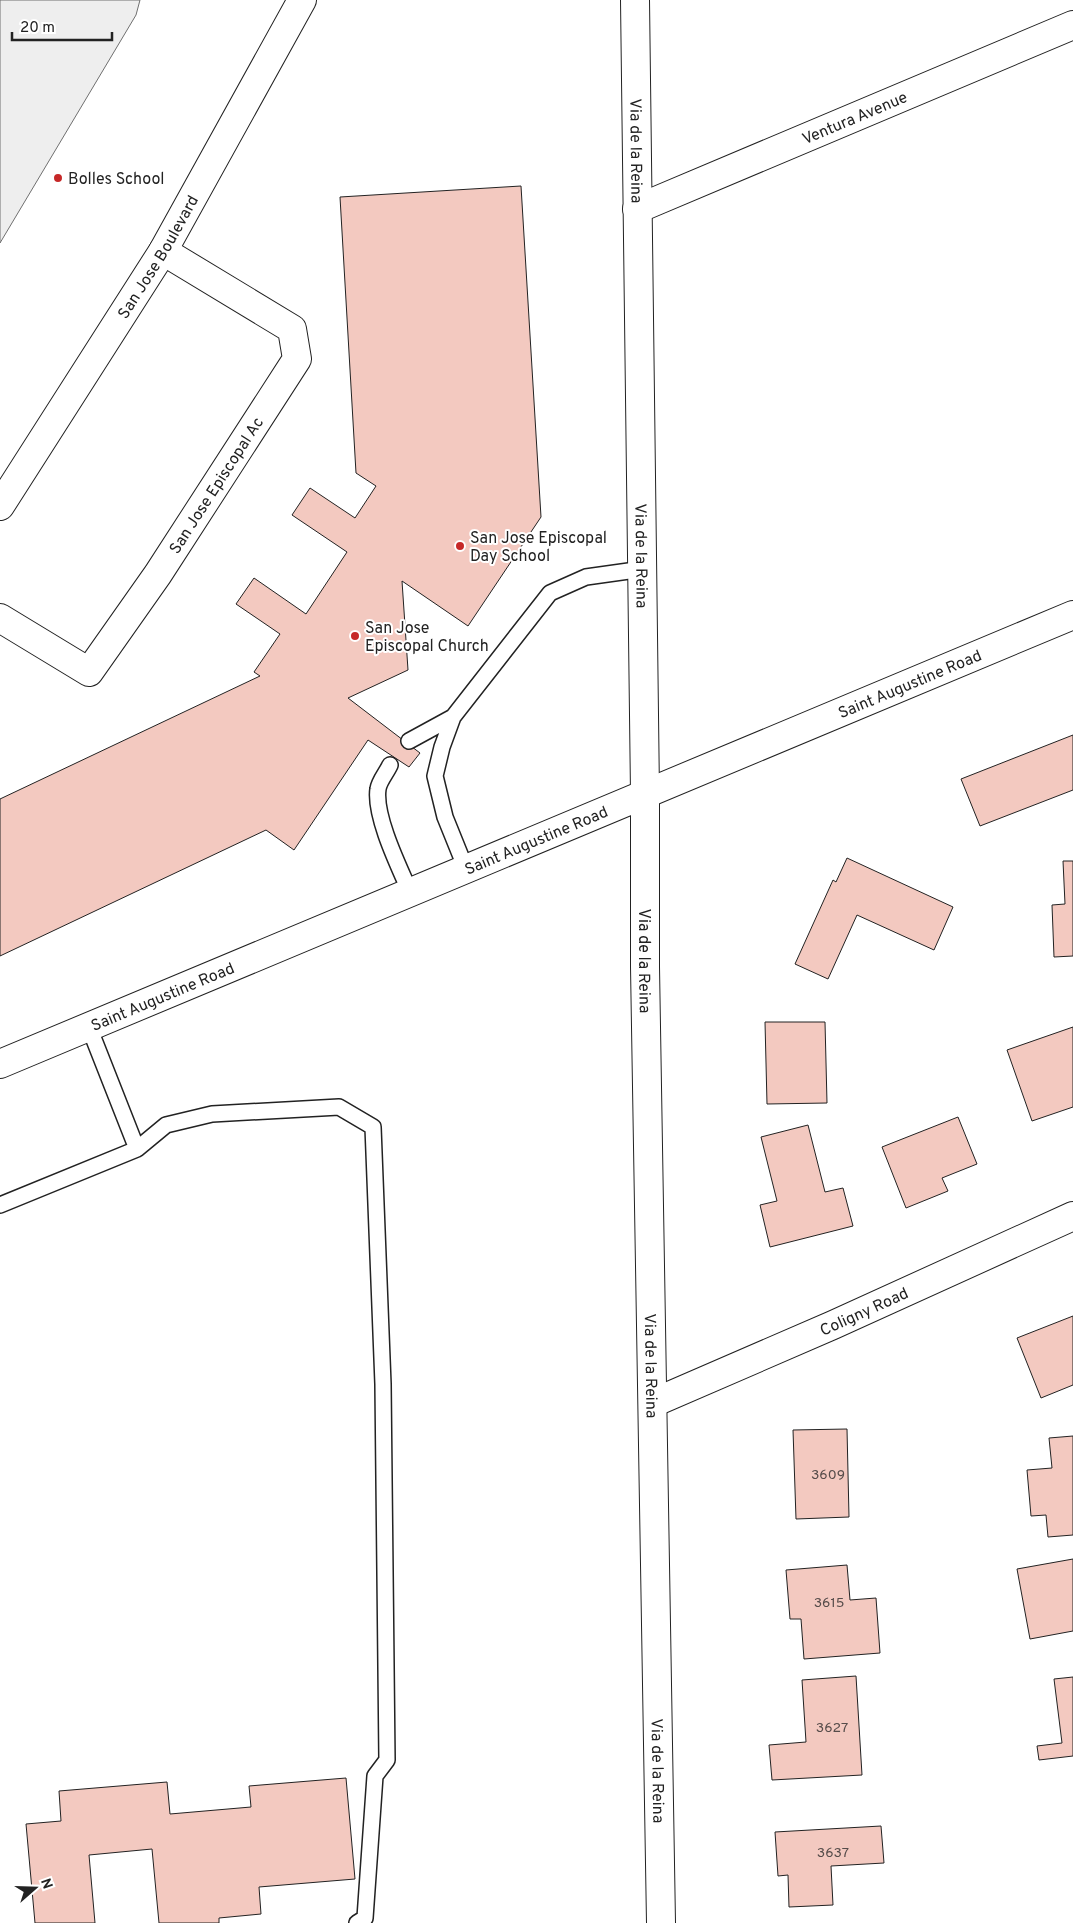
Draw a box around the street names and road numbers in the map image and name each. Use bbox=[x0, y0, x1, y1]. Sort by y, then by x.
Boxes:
street label: Ventura Avenue bbox=[800, 88, 911, 150]
street label: Via de la Reina bbox=[624, 98, 646, 204]
street label: San Jose Boulevard bbox=[114, 192, 204, 323]
street label: San Jose Episcopal Ac bbox=[166, 414, 269, 558]
street label: Via de la Reina bbox=[629, 503, 651, 609]
street label: Saint Augustine Road bbox=[836, 646, 985, 724]
street label: Saint Augustine Road bbox=[462, 803, 611, 880]
street label: Via de la Reina bbox=[633, 908, 654, 1014]
street label: Saint Augustine Road bbox=[88, 959, 238, 1037]
street label: Coligny Road bbox=[817, 1284, 912, 1341]
street label: Via de la Reina bbox=[639, 1313, 661, 1419]
street label: Via de la Reina bbox=[646, 1718, 667, 1823]

